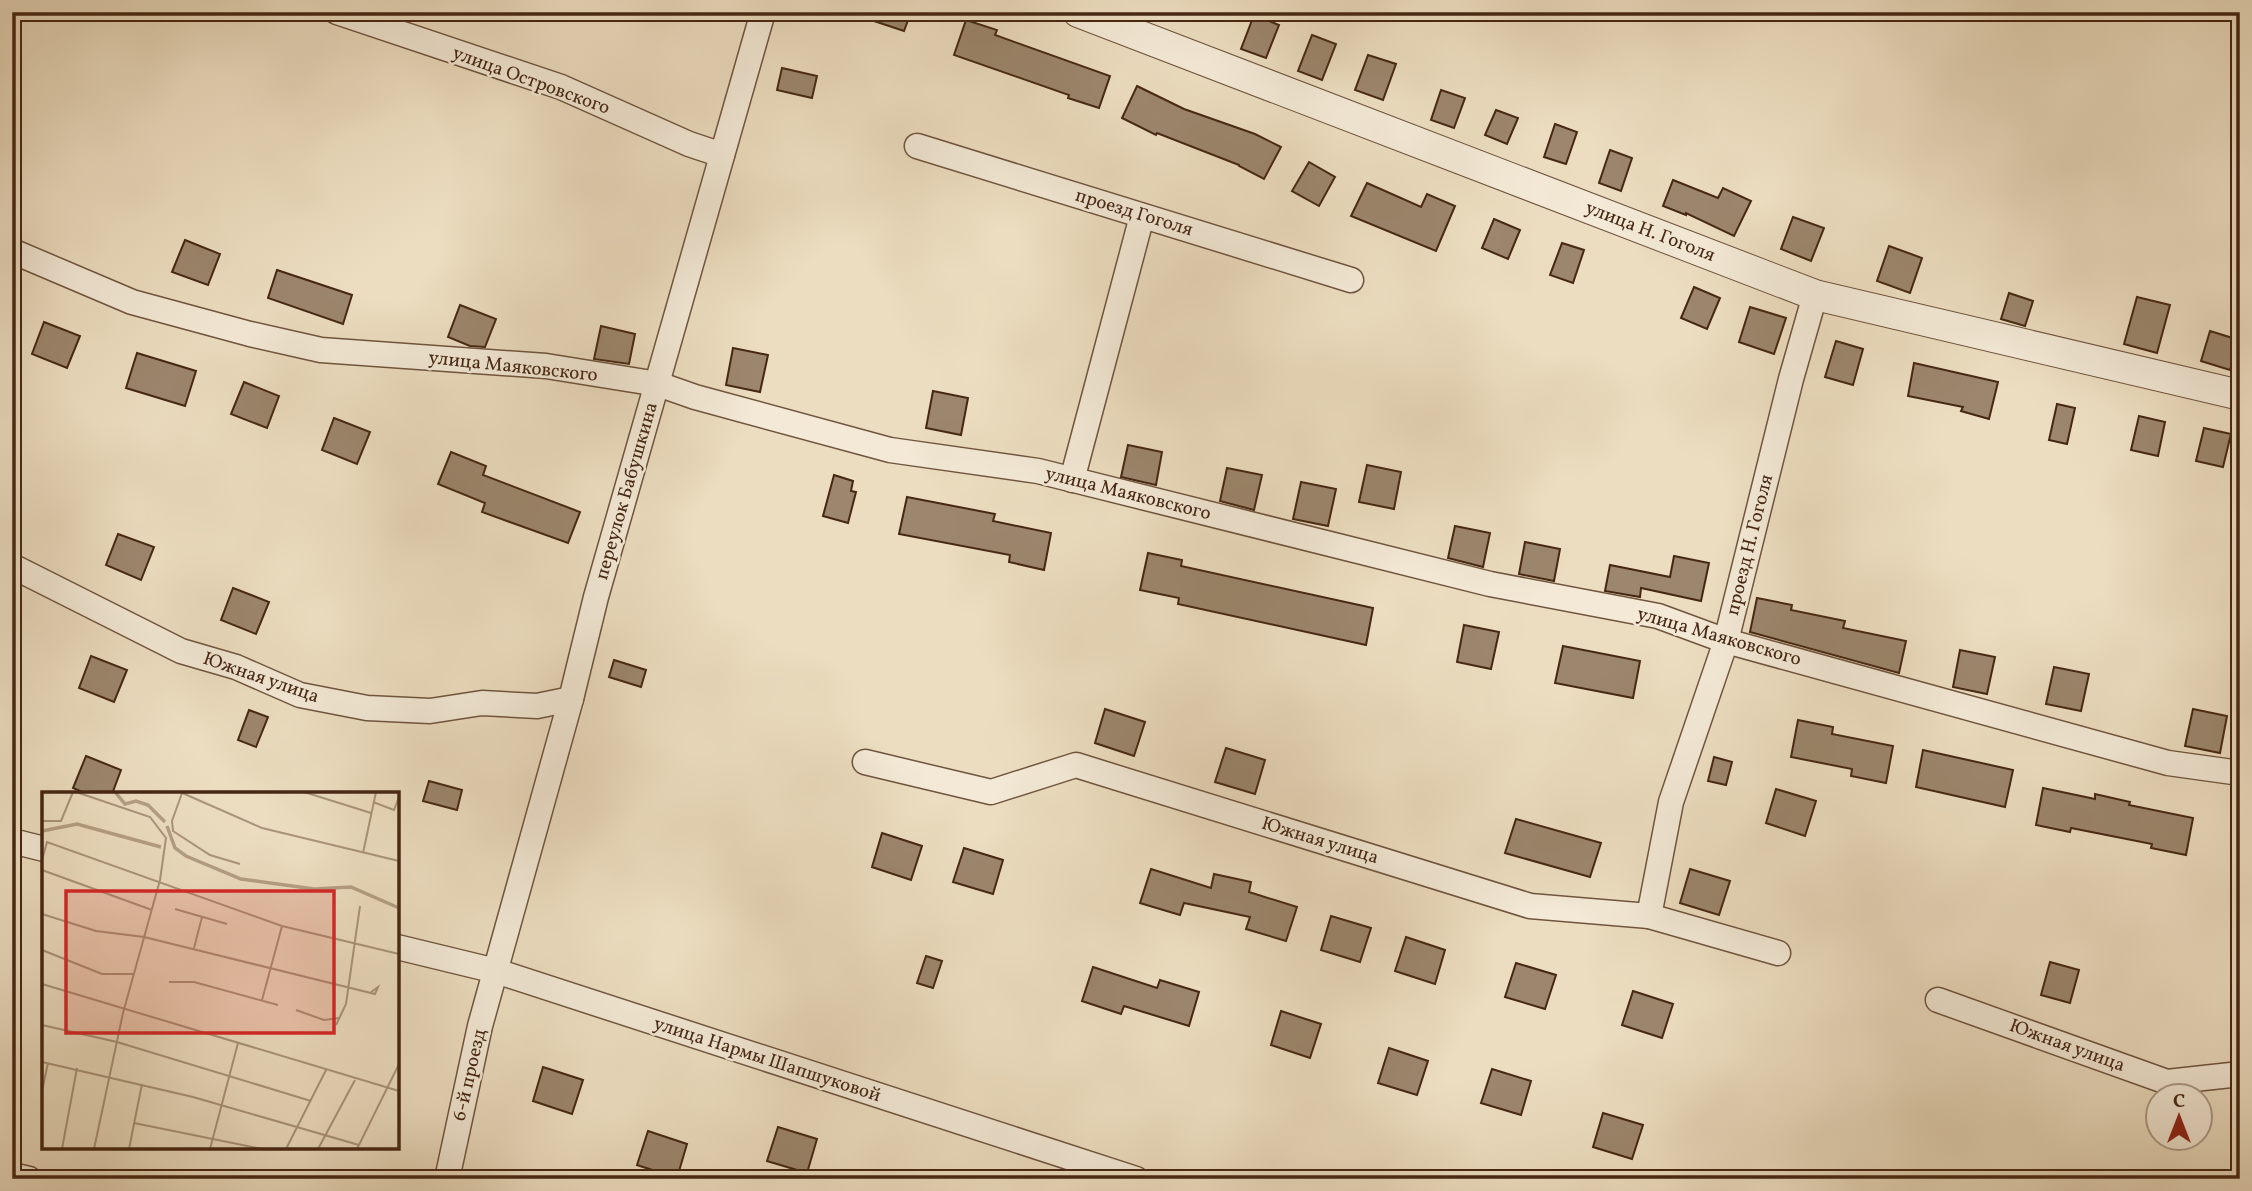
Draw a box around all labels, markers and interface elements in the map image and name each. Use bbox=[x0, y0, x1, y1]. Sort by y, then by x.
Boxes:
street label: улица Островского bbox=[449, 40, 613, 122]
street label: проезд Гоголя bbox=[1072, 183, 1196, 243]
street label: улица Н. Гоголя bbox=[1581, 195, 1719, 269]
street label: улица Маяковского bbox=[427, 345, 599, 389]
street label: переулок Бабушкина bbox=[589, 399, 665, 583]
street label: улица Маяковского bbox=[1042, 461, 1214, 527]
street label: проезд Н. Гоголя bbox=[1720, 472, 1780, 618]
street label: улица Маяковского bbox=[1634, 601, 1804, 673]
street label: Южная улица bbox=[199, 646, 323, 710]
inset map bbox=[42, 792, 399, 1149]
street label: Южная улица bbox=[1258, 811, 1382, 871]
street label: улица Нармы Шапшуковой bbox=[650, 1011, 884, 1109]
street label: Южная улица bbox=[2005, 1013, 2129, 1079]
street label: 6-й проезд bbox=[447, 1026, 493, 1124]
north arrow bbox=[2144, 1082, 2214, 1152]
text: С bbox=[2173, 1089, 2185, 1115]

